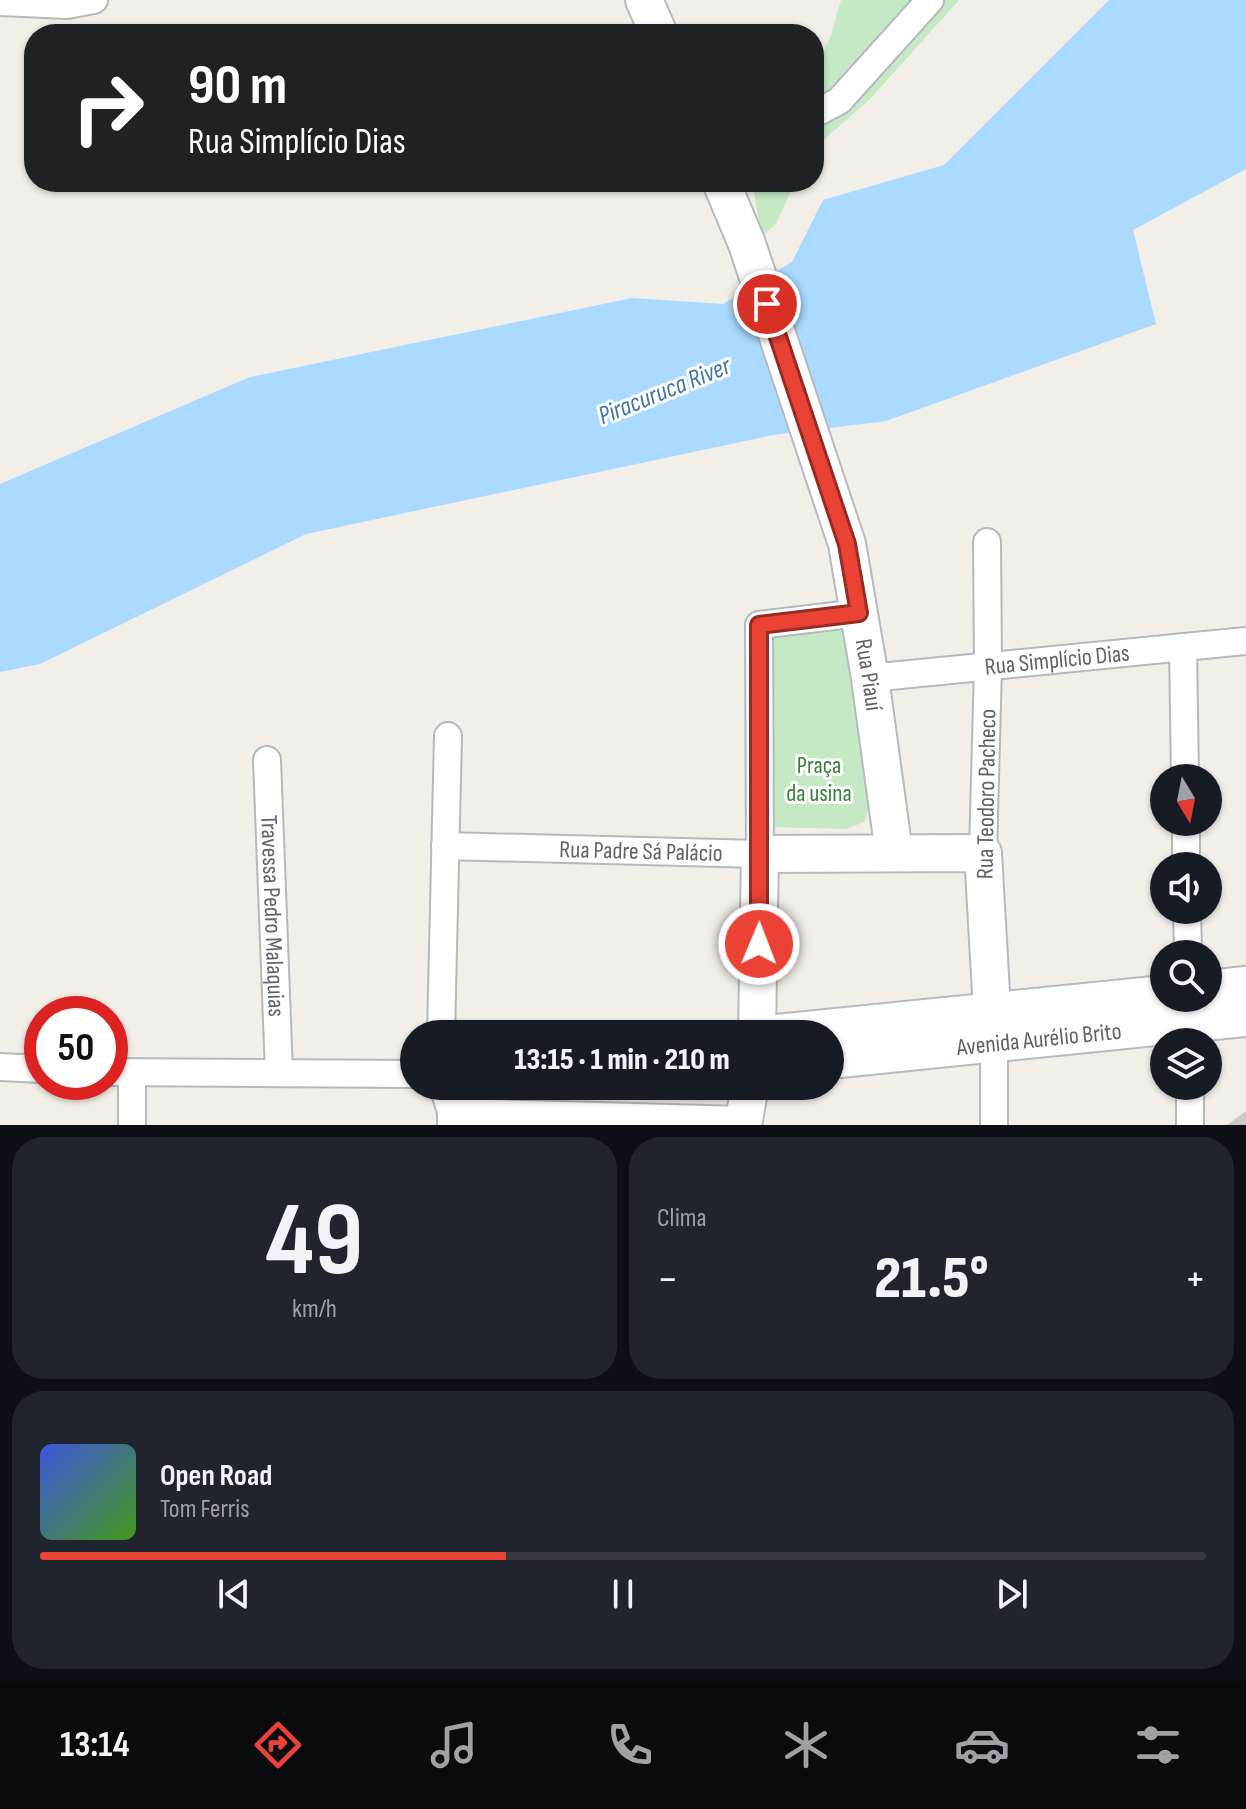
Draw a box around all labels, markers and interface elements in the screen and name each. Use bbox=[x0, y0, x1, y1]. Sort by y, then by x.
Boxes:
text: 90 m bbox=[188, 53, 287, 120]
icon: right bbox=[56, 56, 160, 160]
text: Rua Simplício Dias bbox=[188, 121, 406, 164]
pin bbox=[733, 270, 801, 338]
icon: arrive bbox=[745, 282, 789, 326]
water label: Piracuruca River bbox=[594, 350, 737, 432]
street label: Rua Piauí bbox=[848, 636, 888, 713]
street label: Rua Simplício Dias bbox=[983, 639, 1131, 682]
street label: Rua Teodoro Pacheco bbox=[971, 709, 1002, 879]
park label: Praça da usina bbox=[786, 751, 852, 808]
north arrow bbox=[1150, 764, 1222, 836]
map controls bbox=[1150, 764, 1222, 1100]
street label: Travessa Pedro Malaquias bbox=[254, 814, 291, 1017]
street label: Rua Padre Sá Palácio bbox=[559, 835, 723, 868]
button: sound bbox=[1150, 852, 1222, 924]
position arrow bbox=[717, 902, 801, 986]
button: search bbox=[1150, 940, 1222, 1012]
speed limit sign: 50 bbox=[24, 996, 128, 1100]
street label: Avenida Aurélio Brito bbox=[954, 1017, 1123, 1062]
button: layers bbox=[1150, 1028, 1222, 1100]
text: 13:15 · 1 min · 210 m bbox=[514, 1042, 730, 1078]
text: 49 bbox=[266, 1179, 363, 1304]
text: Clima bbox=[657, 1203, 707, 1234]
text: 21.5° bbox=[874, 1243, 989, 1315]
text: − bbox=[657, 1253, 679, 1306]
text: + bbox=[1184, 1253, 1206, 1306]
text: km/h bbox=[292, 1294, 337, 1325]
text: Open Road bbox=[160, 1458, 272, 1494]
text: Tom Ferris bbox=[160, 1494, 250, 1525]
icon: previous bbox=[212, 1572, 256, 1616]
icon: pause bbox=[601, 1572, 645, 1616]
icon: next bbox=[990, 1572, 1034, 1616]
icon: directions bbox=[250, 1717, 306, 1773]
icon: music bbox=[426, 1717, 482, 1773]
icon: phone bbox=[602, 1717, 658, 1773]
icon: climate bbox=[778, 1717, 834, 1773]
icon: car bbox=[954, 1717, 1010, 1773]
icon: filters bbox=[1130, 1717, 1186, 1773]
text: 13:14 bbox=[60, 1724, 129, 1767]

